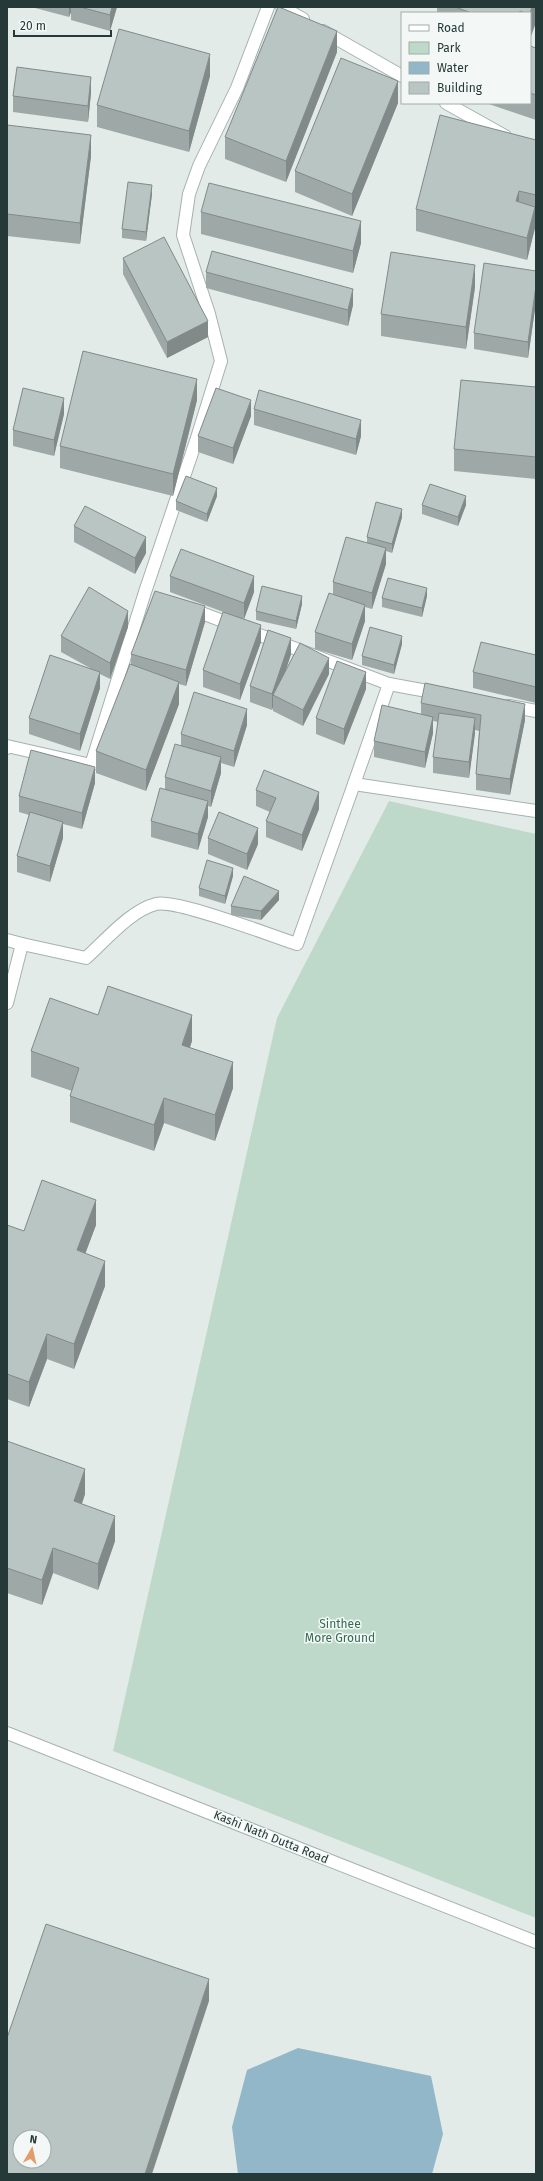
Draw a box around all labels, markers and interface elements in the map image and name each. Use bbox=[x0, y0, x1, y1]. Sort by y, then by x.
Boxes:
scale bar bbox=[14, 12, 111, 38]
legend bbox=[401, 12, 531, 104]
text: 20 m bbox=[20, 19, 46, 33]
text: Road bbox=[437, 21, 465, 35]
text: Park bbox=[437, 41, 461, 55]
text: Water bbox=[437, 61, 469, 75]
text: Building bbox=[437, 81, 483, 95]
park label: Sinthee More Ground bbox=[305, 1617, 375, 1645]
street label: Kashi Nath Dutta Road bbox=[212, 1808, 330, 1866]
north arrow bbox=[12, 2129, 52, 2169]
text: N bbox=[29, 2133, 38, 2147]

